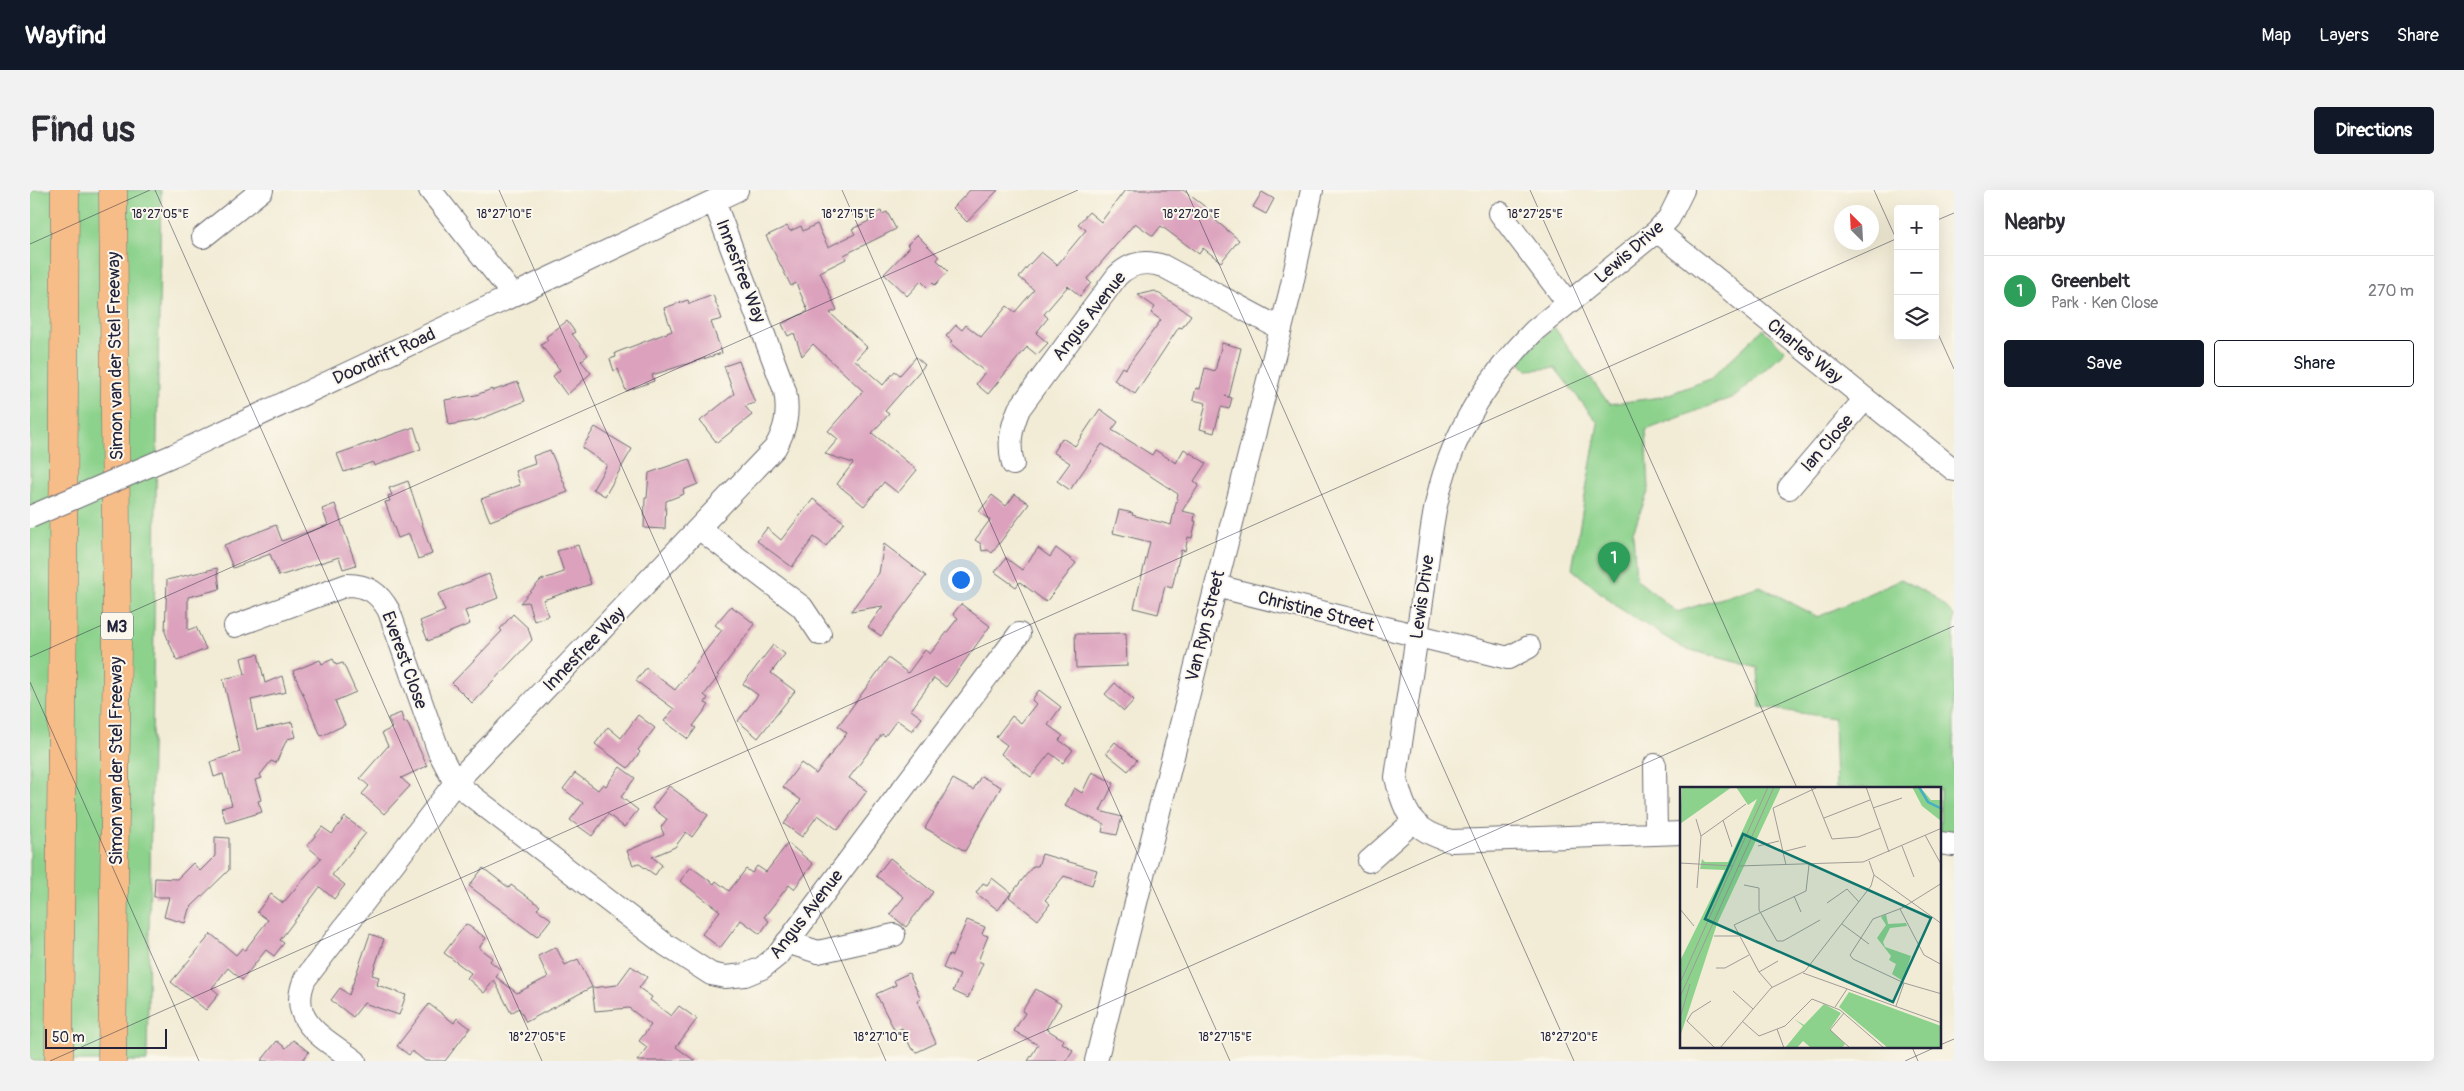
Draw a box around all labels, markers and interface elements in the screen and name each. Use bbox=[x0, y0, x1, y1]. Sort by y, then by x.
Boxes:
text: Wayfind bbox=[25, 21, 106, 50]
text: Map bbox=[2262, 24, 2291, 47]
text: Layers bbox=[2319, 24, 2369, 47]
text: Share bbox=[2397, 24, 2439, 47]
button: Directions bbox=[2314, 107, 2434, 154]
text: Find us bbox=[30, 108, 135, 152]
north arrow bbox=[1834, 205, 1879, 250]
map controls bbox=[1894, 205, 1939, 340]
button: + bbox=[1894, 205, 1939, 250]
text: 18°27'05"E bbox=[131, 207, 189, 222]
text: 18°27'10"E bbox=[476, 207, 532, 222]
text: 18°27'15"E bbox=[821, 207, 875, 222]
text: 18°27'20"E bbox=[1162, 207, 1220, 222]
text: 18°27'25"E bbox=[1507, 207, 1563, 222]
text: Nearby bbox=[2004, 209, 2065, 236]
street label: Innesfree Way bbox=[710, 216, 771, 326]
street label: Lewis Drive bbox=[1590, 216, 1669, 289]
button: − bbox=[1894, 250, 1939, 295]
street label: Simon van der Stel Freeway bbox=[102, 251, 129, 461]
street label: Angus Avenue bbox=[1047, 267, 1132, 366]
text: Greenbelt bbox=[2051, 269, 2130, 293]
text: 1 bbox=[2017, 281, 2023, 301]
text: 270 m bbox=[2368, 281, 2414, 301]
text: Park · Ken Close bbox=[2051, 293, 2158, 313]
button: layers bbox=[1894, 295, 1939, 340]
street label: Charles Way bbox=[1762, 314, 1847, 389]
street label: Doordrift Road bbox=[329, 323, 439, 390]
button: Save bbox=[2004, 340, 2204, 387]
button: Share bbox=[2214, 340, 2414, 387]
street label: Ian Close bbox=[1796, 410, 1859, 477]
pin: 1 bbox=[1598, 542, 1630, 583]
street label: Lewis Drive bbox=[1405, 553, 1440, 641]
your location bbox=[948, 567, 974, 593]
street label: Van Ryn Street bbox=[1181, 567, 1231, 684]
street label: Christine Street bbox=[1255, 586, 1377, 637]
street label: Innesfree Way bbox=[538, 602, 631, 696]
street label: Everest Close bbox=[376, 608, 433, 712]
road number: M3 bbox=[101, 612, 133, 640]
street label: Simon van der Stel Freeway bbox=[105, 656, 128, 865]
inset map bbox=[1680, 787, 1942, 1048]
street label: Angus Avenue bbox=[764, 865, 849, 964]
scale bar bbox=[45, 1026, 168, 1049]
text: 50 m bbox=[52, 1029, 85, 1046]
text: 18°27'05"E bbox=[508, 1030, 566, 1045]
text: 18°27'10"E bbox=[853, 1030, 909, 1045]
text: 18°27'15"E bbox=[1198, 1030, 1252, 1045]
text: 18°27'20"E bbox=[1540, 1030, 1598, 1045]

